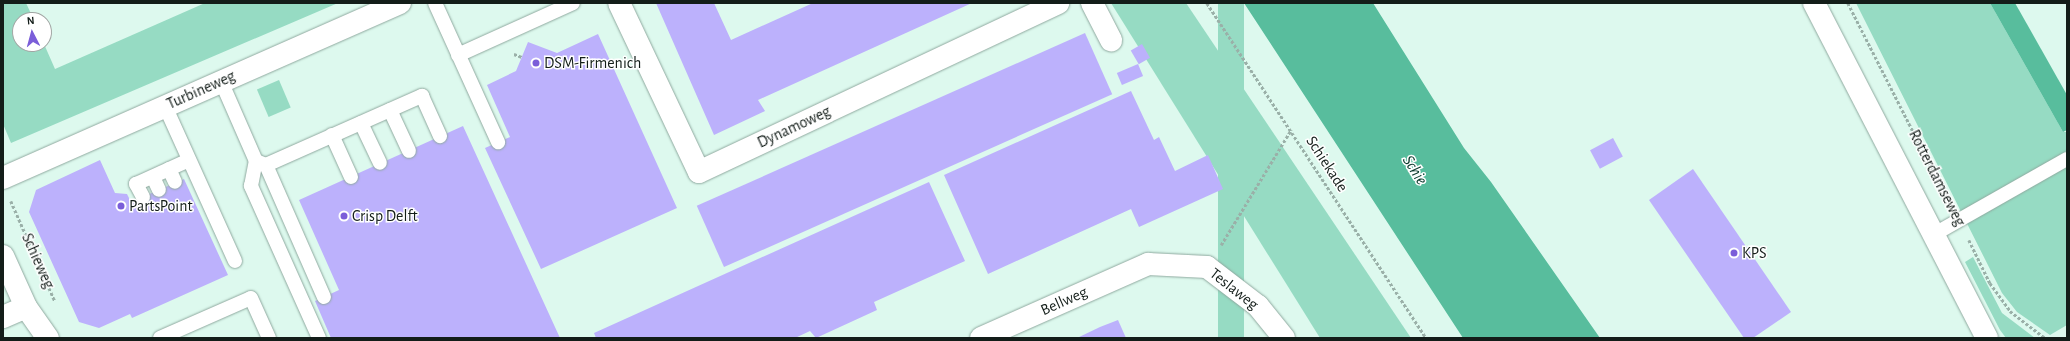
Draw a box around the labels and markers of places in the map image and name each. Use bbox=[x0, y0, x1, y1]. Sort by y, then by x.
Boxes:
place label: DSM-Firmenich bbox=[544, 53, 641, 73]
marker: DSM-Firmenich bbox=[531, 58, 541, 68]
place label: PartsPoint bbox=[129, 196, 193, 216]
marker: PartsPoint bbox=[116, 201, 126, 211]
place label: Crisp Delft bbox=[352, 206, 417, 226]
marker: Crisp Delft bbox=[339, 211, 349, 221]
place label: KPS bbox=[1742, 243, 1767, 263]
marker: KPS bbox=[1729, 248, 1739, 258]

